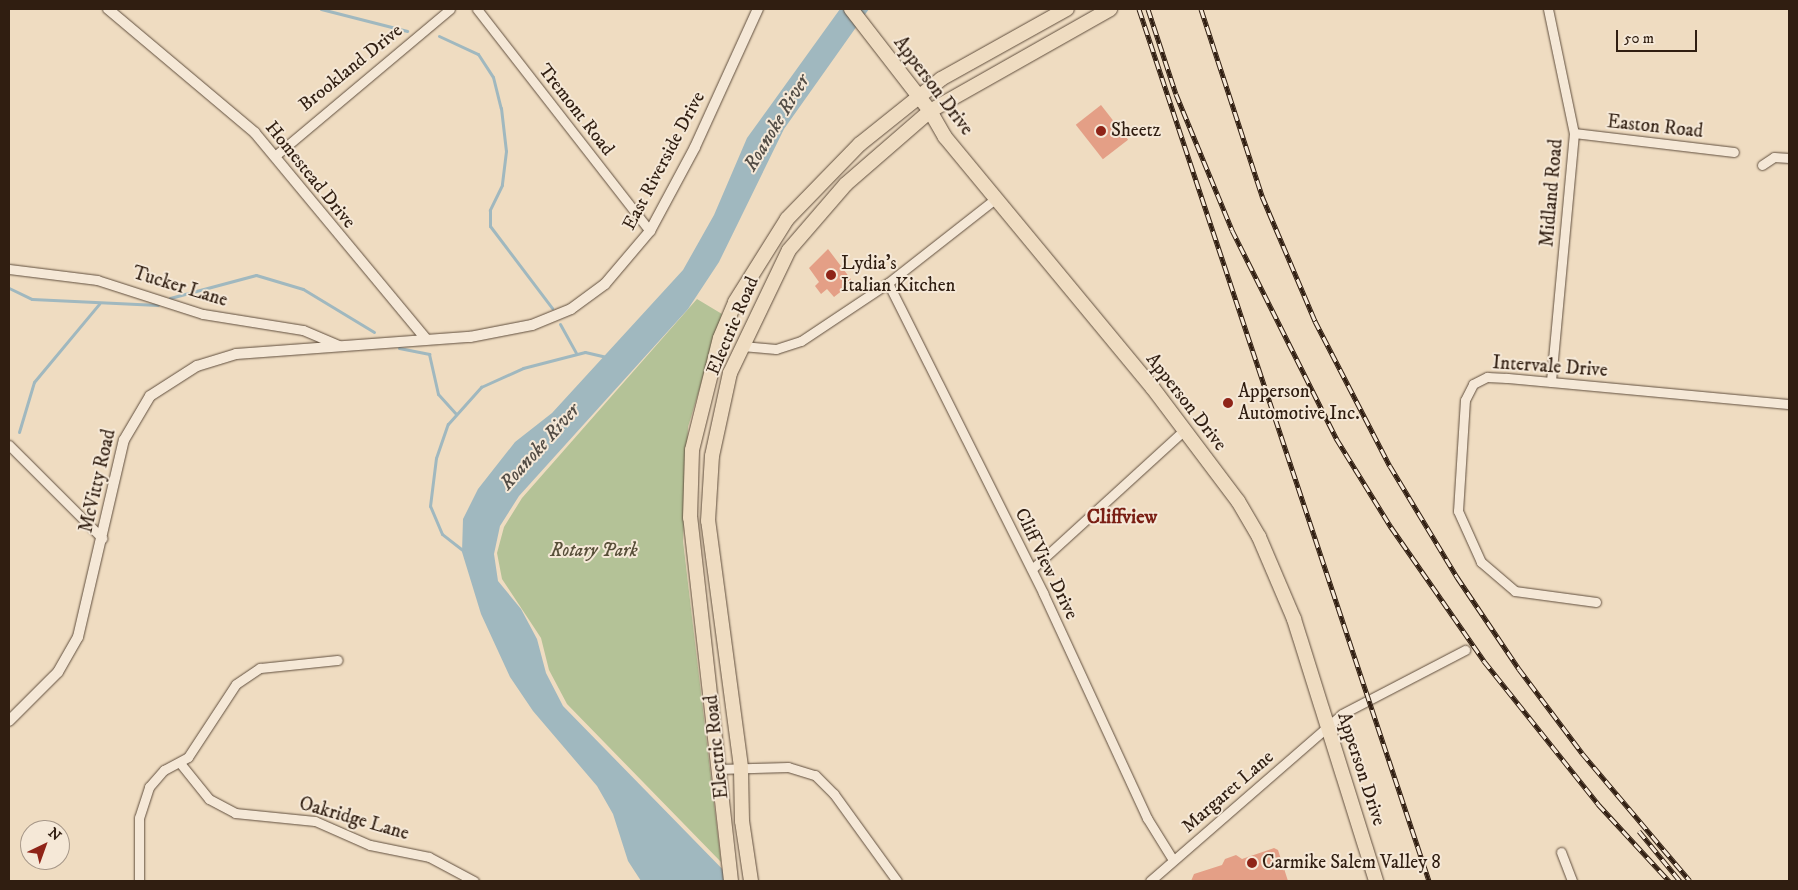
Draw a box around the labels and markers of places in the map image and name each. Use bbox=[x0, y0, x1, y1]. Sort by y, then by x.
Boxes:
place label: Sheetz bbox=[1111, 120, 1161, 142]
marker: Sheetz bbox=[1095, 125, 1107, 137]
place label: Lydia's Italian Kitchen bbox=[841, 253, 955, 297]
marker: Lydia's Italian Kitchen bbox=[825, 269, 837, 281]
place label: Apperson Automotive Inc. bbox=[1238, 381, 1360, 425]
marker: Apperson Automotive Inc. bbox=[1222, 397, 1234, 409]
place label: Carmike Salem Valley 8 bbox=[1262, 852, 1441, 874]
marker: Carmike Salem Valley 8 bbox=[1246, 857, 1258, 869]

